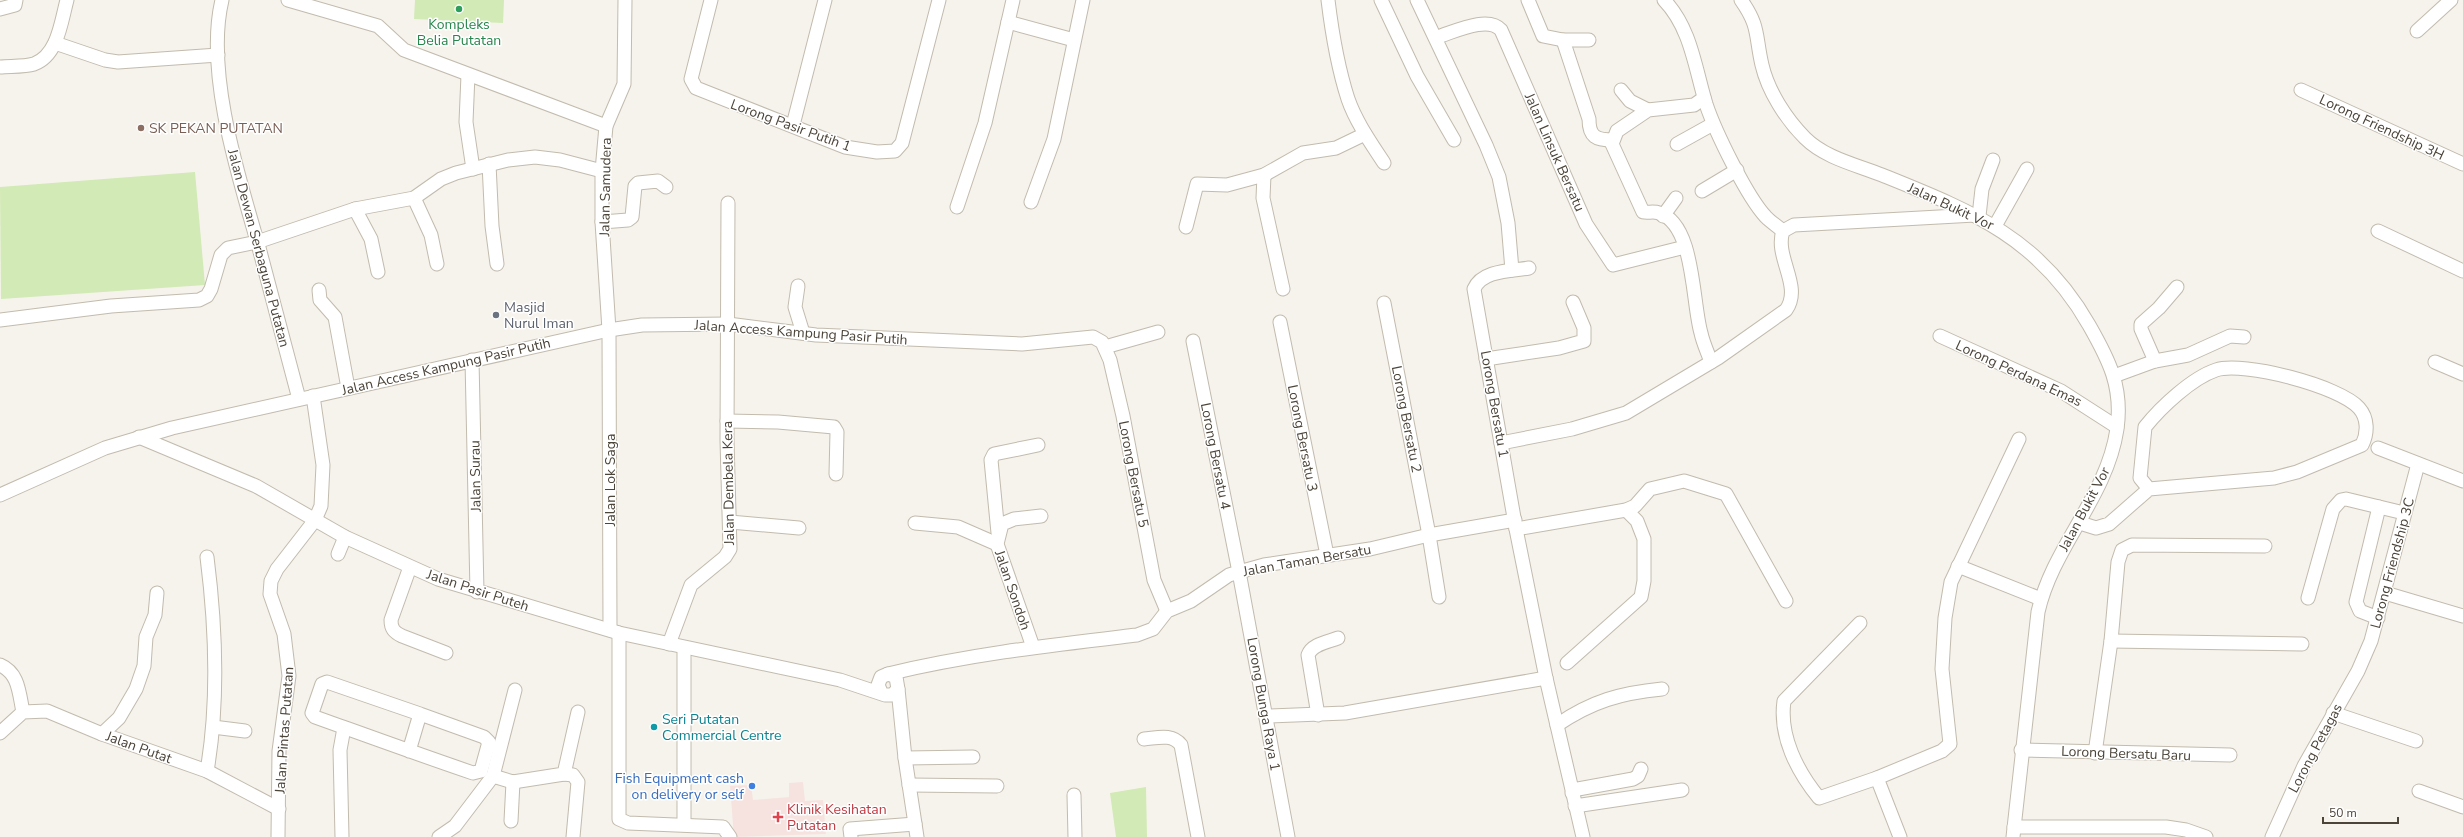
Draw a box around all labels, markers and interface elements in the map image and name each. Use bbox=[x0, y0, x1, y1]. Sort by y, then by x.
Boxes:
marker: Kompleks Belia Putatan bbox=[454, 4, 464, 14]
place label: Kompleks Belia Putatan bbox=[417, 15, 501, 50]
street label: Jalan Linsuk Bersatu bbox=[1519, 89, 1589, 214]
street label: Lorong Friendship 3H bbox=[2316, 90, 2447, 165]
street label: Lorong Pasir Putih 1 bbox=[728, 95, 854, 156]
place label: SK PEKAN PUTATAN bbox=[149, 119, 283, 138]
marker: SK PEKAN PUTATAN bbox=[136, 123, 146, 133]
street label: Jalan Samudera bbox=[595, 137, 616, 238]
street label: Jalan Dewan Serbaguna Putatan bbox=[223, 146, 294, 349]
street label: Jalan Bukit Vor bbox=[1904, 178, 1997, 235]
place label: Masjid Nurul Iman bbox=[504, 298, 574, 333]
marker: Masjid Nurul Iman bbox=[491, 310, 501, 320]
street label: Jalan Access Kampung Pasir Putih bbox=[693, 316, 908, 349]
street label: Jalan Access Kampung Pasir Putih bbox=[339, 333, 552, 400]
street label: Lorong Perdana Emas bbox=[1952, 336, 2085, 411]
street label: Lorong Bersatu 1 bbox=[1476, 349, 1513, 459]
street label: Lorong Bersatu 2 bbox=[1387, 364, 1426, 474]
street label: Lorong Bersatu 3 bbox=[1283, 383, 1322, 493]
street label: Lorong Bersatu 4 bbox=[1196, 401, 1235, 511]
street label: Lorong Bersatu 5 bbox=[1114, 419, 1153, 529]
street label: Jalan Dembela Kera bbox=[718, 421, 739, 546]
street label: Jalan Lok Saga bbox=[601, 434, 620, 527]
street label: Jalan Surau bbox=[465, 440, 486, 513]
street label: Jalan Bukit Vor bbox=[2054, 464, 2115, 556]
street label: Lorong Friendship 3C bbox=[2366, 496, 2419, 631]
street label: Jalan Taman Bersatu bbox=[1241, 540, 1373, 581]
street label: Jalan Sondoh bbox=[990, 547, 1035, 633]
street label: Jalan Pasir Puteh bbox=[423, 565, 531, 616]
street label: Lorong Bunga Raya 1 bbox=[1242, 636, 1285, 772]
street label: Jalan Pintas Putatan bbox=[271, 666, 298, 795]
street label: Lorong Petagas bbox=[2284, 700, 2347, 796]
place label: Seri Putatan Commercial Centre bbox=[662, 710, 782, 745]
marker: Seri Putatan Commercial Centre bbox=[649, 722, 659, 732]
street label: Jalan Putat bbox=[102, 726, 175, 768]
street label: Lorong Bersatu Baru bbox=[2061, 742, 2191, 765]
place label: Fish Equipment cash on delivery or self bbox=[615, 769, 744, 804]
marker: Fish Equipment cash on delivery or self bbox=[747, 781, 757, 791]
scale bar bbox=[2323, 799, 2398, 825]
place label: Klinik Kesihatan Putatan bbox=[787, 800, 887, 835]
text: 50 m bbox=[2329, 805, 2357, 821]
marker: Klinik Kesihatan Putatan bbox=[772, 811, 784, 823]

